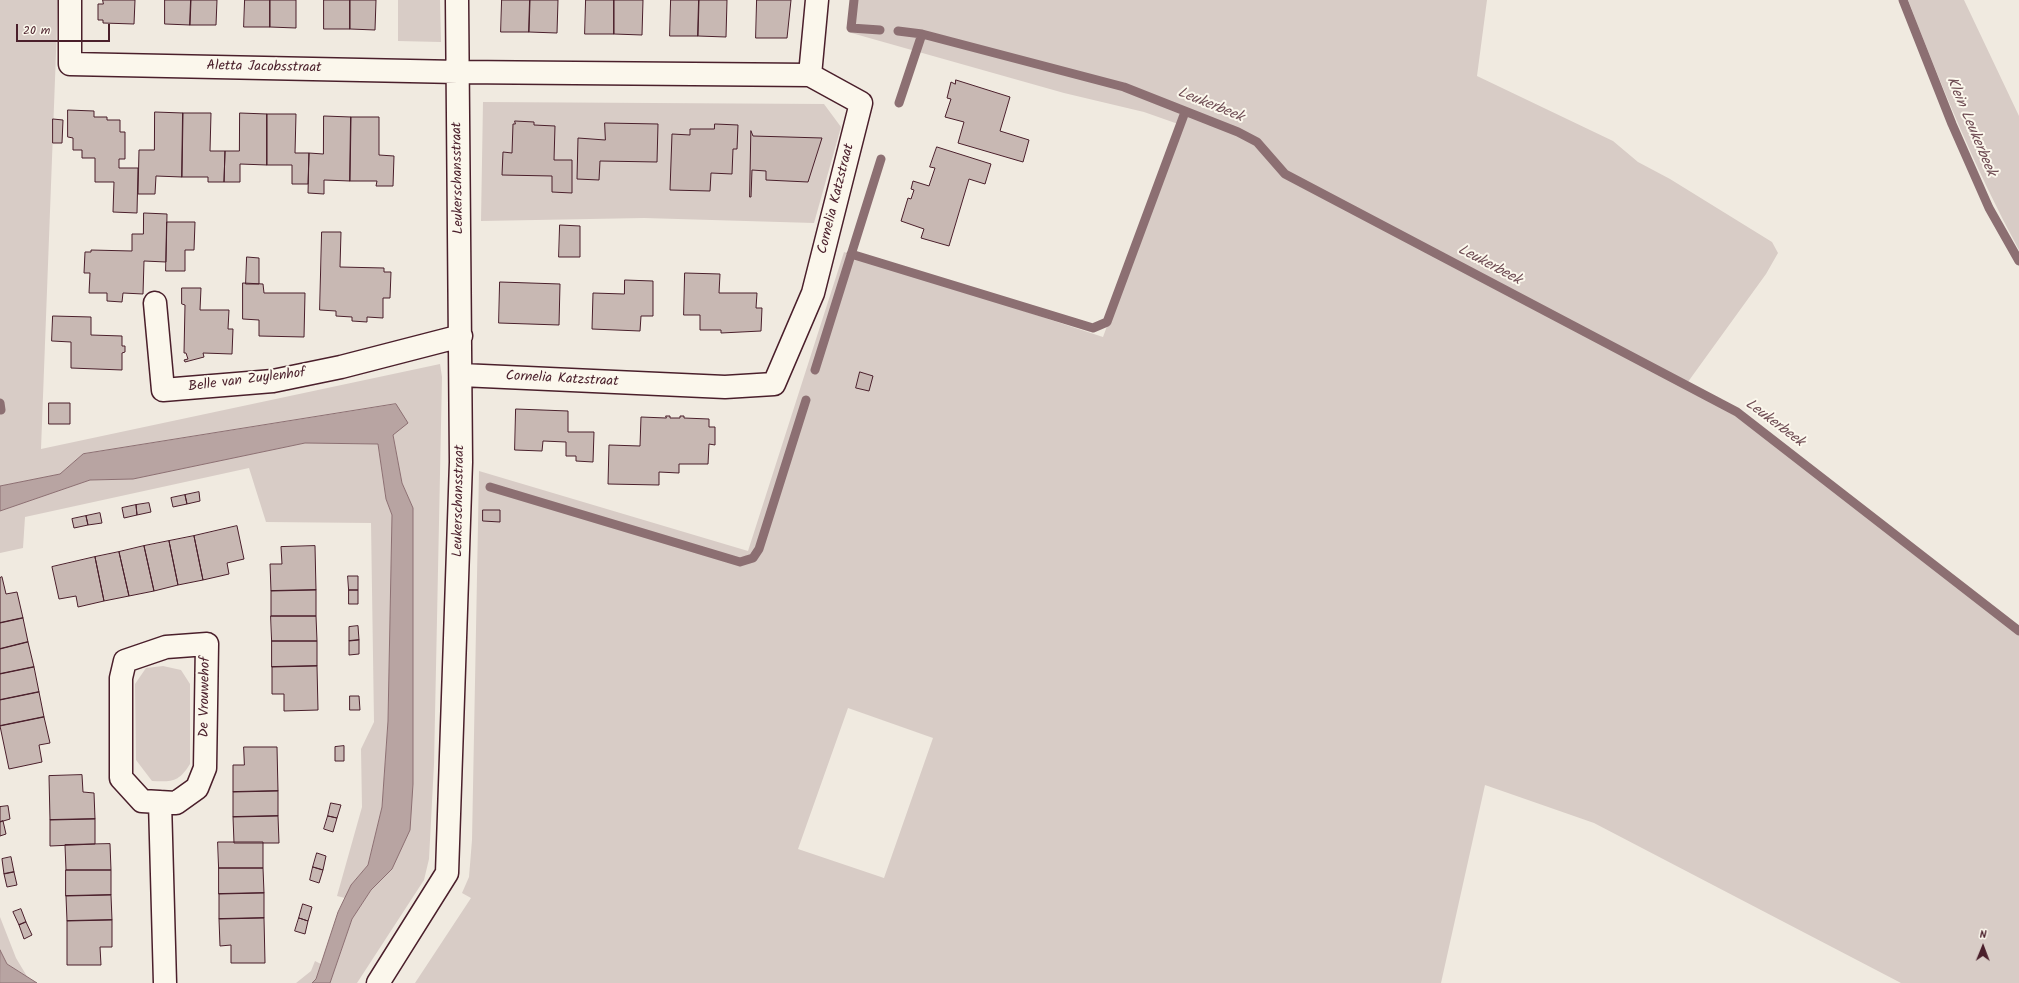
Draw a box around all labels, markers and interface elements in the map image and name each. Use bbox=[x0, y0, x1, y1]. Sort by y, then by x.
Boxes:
scale bar bbox=[18, 16, 112, 42]
text: 20 m bbox=[23, 21, 50, 40]
street label: Aletta Jacobsstraat bbox=[206, 59, 322, 77]
water label: Klein Leukerbeek bbox=[1941, 75, 1999, 179]
water label: Leukerbeek bbox=[1174, 85, 1246, 127]
street label: Leukerschansstraat bbox=[450, 122, 468, 234]
street label: Cornelia Katzstraat bbox=[815, 142, 859, 256]
water label: Leukerbeek bbox=[1454, 242, 1524, 290]
street label: Belle van Zuylenhof bbox=[188, 365, 306, 397]
street label: Cornelia Katzstraat bbox=[505, 369, 619, 391]
water label: Leukerbeek bbox=[1741, 396, 1807, 452]
street label: Leukerschansstraat bbox=[451, 445, 469, 557]
street label: De Vrouwehof bbox=[197, 656, 215, 738]
text: N bbox=[1980, 926, 1987, 944]
north arrow bbox=[1963, 927, 2003, 967]

